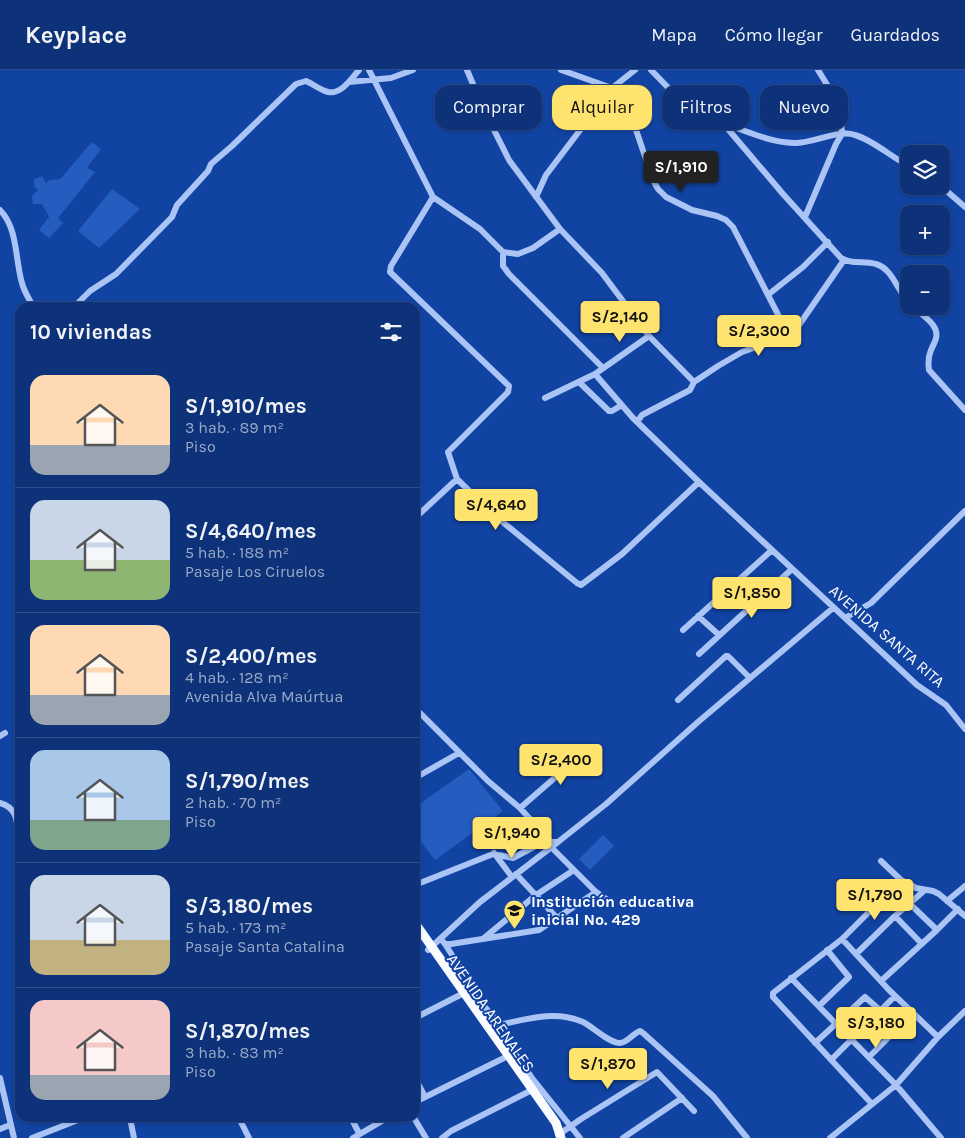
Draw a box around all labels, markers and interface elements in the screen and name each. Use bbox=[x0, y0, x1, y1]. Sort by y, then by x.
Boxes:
text: Keyplace bbox=[25, 21, 127, 49]
text: Mapa bbox=[651, 24, 697, 46]
text: Cómo llegar bbox=[725, 24, 823, 46]
text: Guardados bbox=[851, 24, 940, 46]
chip: Comprar bbox=[435, 85, 542, 130]
chip: Alquilar bbox=[552, 85, 652, 130]
chip: Filtros bbox=[662, 85, 750, 130]
chip: Nuevo bbox=[760, 85, 848, 130]
map controls bbox=[900, 145, 950, 315]
button: layers bbox=[900, 145, 950, 195]
pin: S/1,910 bbox=[635, 150, 727, 193]
text: S/1,910 bbox=[654, 157, 708, 176]
button: + bbox=[900, 205, 950, 255]
button: − bbox=[900, 265, 950, 315]
pin: S/2,140 bbox=[574, 300, 666, 343]
text: S/2,140 bbox=[592, 307, 648, 326]
pin: S/2,300 bbox=[713, 314, 805, 357]
icon: filters bbox=[377, 318, 405, 346]
text: 10 viviendas bbox=[30, 320, 152, 344]
text: S/2,300 bbox=[728, 321, 790, 340]
text: S/1,910/mes bbox=[185, 394, 307, 418]
icon: home bbox=[70, 395, 130, 455]
text: 3 hab. · 89 m² bbox=[185, 418, 284, 437]
text: Piso bbox=[185, 437, 216, 456]
pin: S/4,640 bbox=[450, 488, 542, 531]
text: S/4,640 bbox=[466, 495, 526, 514]
text: S/4,640/mes bbox=[185, 519, 317, 543]
icon: home bbox=[70, 520, 130, 580]
text: 5 hab. · 188 m² bbox=[185, 543, 289, 562]
text: Pasaje Los Ciruelos bbox=[185, 562, 325, 581]
pin: S/1,850 bbox=[706, 576, 798, 619]
street label: AVENIDA SANTA RITA bbox=[825, 581, 949, 691]
text: S/1,850 bbox=[723, 583, 781, 602]
text: S/2,400/mes bbox=[185, 644, 317, 668]
icon: home bbox=[70, 645, 130, 705]
text: 4 hab. · 128 m² bbox=[185, 668, 289, 687]
text: Avenida Alva Maúrtua bbox=[185, 687, 343, 706]
pin: S/2,400 bbox=[515, 744, 607, 786]
text: S/2,400 bbox=[530, 750, 592, 769]
text: S/1,790/mes bbox=[185, 769, 310, 793]
icon: home bbox=[70, 770, 130, 830]
text: 2 hab. · 70 m² bbox=[185, 793, 282, 812]
text: Piso bbox=[185, 812, 216, 831]
pin: S/1,940 bbox=[466, 816, 558, 859]
text: S/1,940 bbox=[484, 823, 540, 842]
pin: S/1,790 bbox=[829, 878, 921, 921]
text: S/1,790 bbox=[847, 885, 903, 904]
place label: Institución educativa inicial No. 429 bbox=[531, 892, 694, 929]
text: S/3,180/mes bbox=[185, 894, 313, 918]
icon: home bbox=[70, 895, 130, 955]
school or university icon: Institución educativa inicial No. 429 bbox=[503, 898, 527, 929]
text: 5 hab. · 173 m² bbox=[185, 918, 287, 937]
text: Pasaje Santa Catalina bbox=[185, 937, 345, 956]
street label: AVENIDA ARENALES bbox=[443, 950, 539, 1076]
pin: S/3,180 bbox=[830, 1006, 922, 1049]
text: S/3,180 bbox=[847, 1013, 905, 1032]
text: S/1,870/mes bbox=[185, 1019, 310, 1043]
icon: home bbox=[70, 1020, 130, 1080]
text: 3 hab. · 83 m² bbox=[185, 1043, 284, 1062]
pin: S/1,870 bbox=[562, 1048, 654, 1090]
text: S/1,870 bbox=[580, 1054, 636, 1073]
text: Piso bbox=[185, 1062, 216, 1081]

